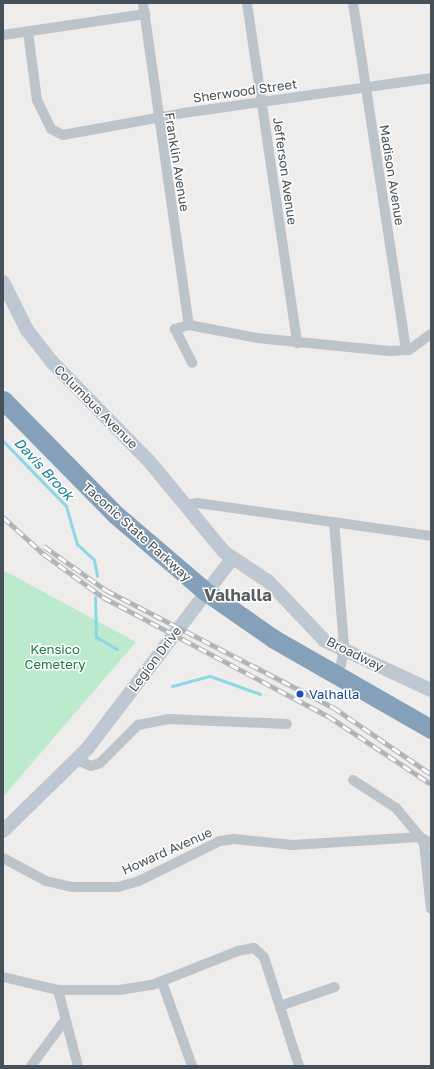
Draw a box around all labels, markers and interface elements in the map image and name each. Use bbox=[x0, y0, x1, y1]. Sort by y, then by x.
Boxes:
street label: Sherwood Street bbox=[192, 76, 298, 106]
street label: Franklin Avenue bbox=[161, 111, 193, 213]
street label: Jefferson Avenue bbox=[270, 116, 300, 226]
street label: Madison Avenue bbox=[376, 123, 408, 227]
street label: Columbus Avenue bbox=[51, 362, 141, 452]
water label: Davis Brook bbox=[11, 434, 77, 504]
street label: Taconic State Parkway bbox=[80, 479, 194, 585]
district label: Valhalla bbox=[204, 585, 272, 605]
street label: Legion Drive bbox=[125, 623, 185, 695]
street label: Broadway bbox=[324, 634, 386, 674]
park label: Kensico Cemetery bbox=[25, 642, 85, 673]
place label: Valhalla bbox=[309, 686, 359, 702]
marker: Valhalla bbox=[294, 688, 306, 700]
street label: Howard Avenue bbox=[119, 824, 215, 878]

